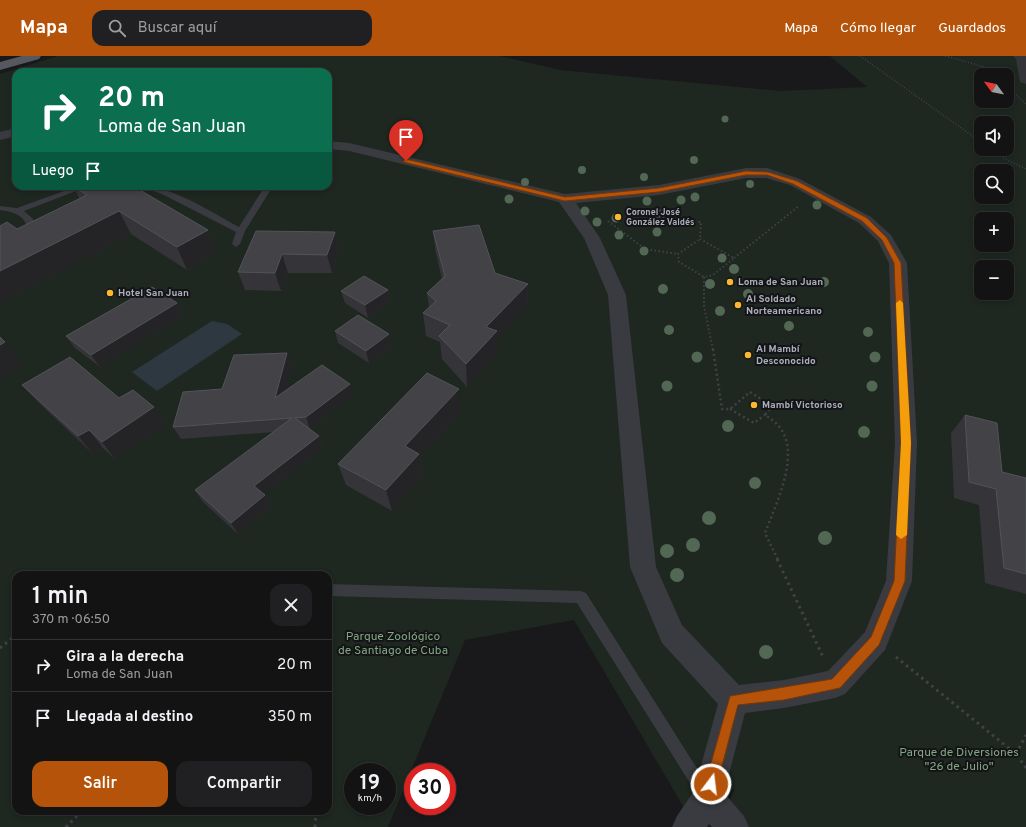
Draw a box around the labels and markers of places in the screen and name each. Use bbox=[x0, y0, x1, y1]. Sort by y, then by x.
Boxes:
pin bbox=[389, 120, 423, 161]
place label: Coronel José González Valdés bbox=[626, 207, 694, 228]
marker: Coronel José González Valdés bbox=[613, 212, 623, 222]
place label: Loma de San Juan bbox=[738, 276, 823, 289]
marker: Loma de San Juan bbox=[725, 277, 735, 287]
place label: Hotel San Juan bbox=[118, 287, 189, 300]
marker: Hotel San Juan bbox=[105, 288, 115, 298]
place label: Al Soldado Norteamericano bbox=[746, 293, 822, 318]
marker: Al Soldado Norteamericano bbox=[733, 300, 743, 310]
place label: Al Mambí Desconocido bbox=[756, 343, 816, 368]
marker: Al Mambí Desconocido bbox=[743, 350, 753, 360]
place label: Mambí Victorioso bbox=[762, 399, 843, 412]
marker: Mambí Victorioso bbox=[749, 400, 759, 410]

